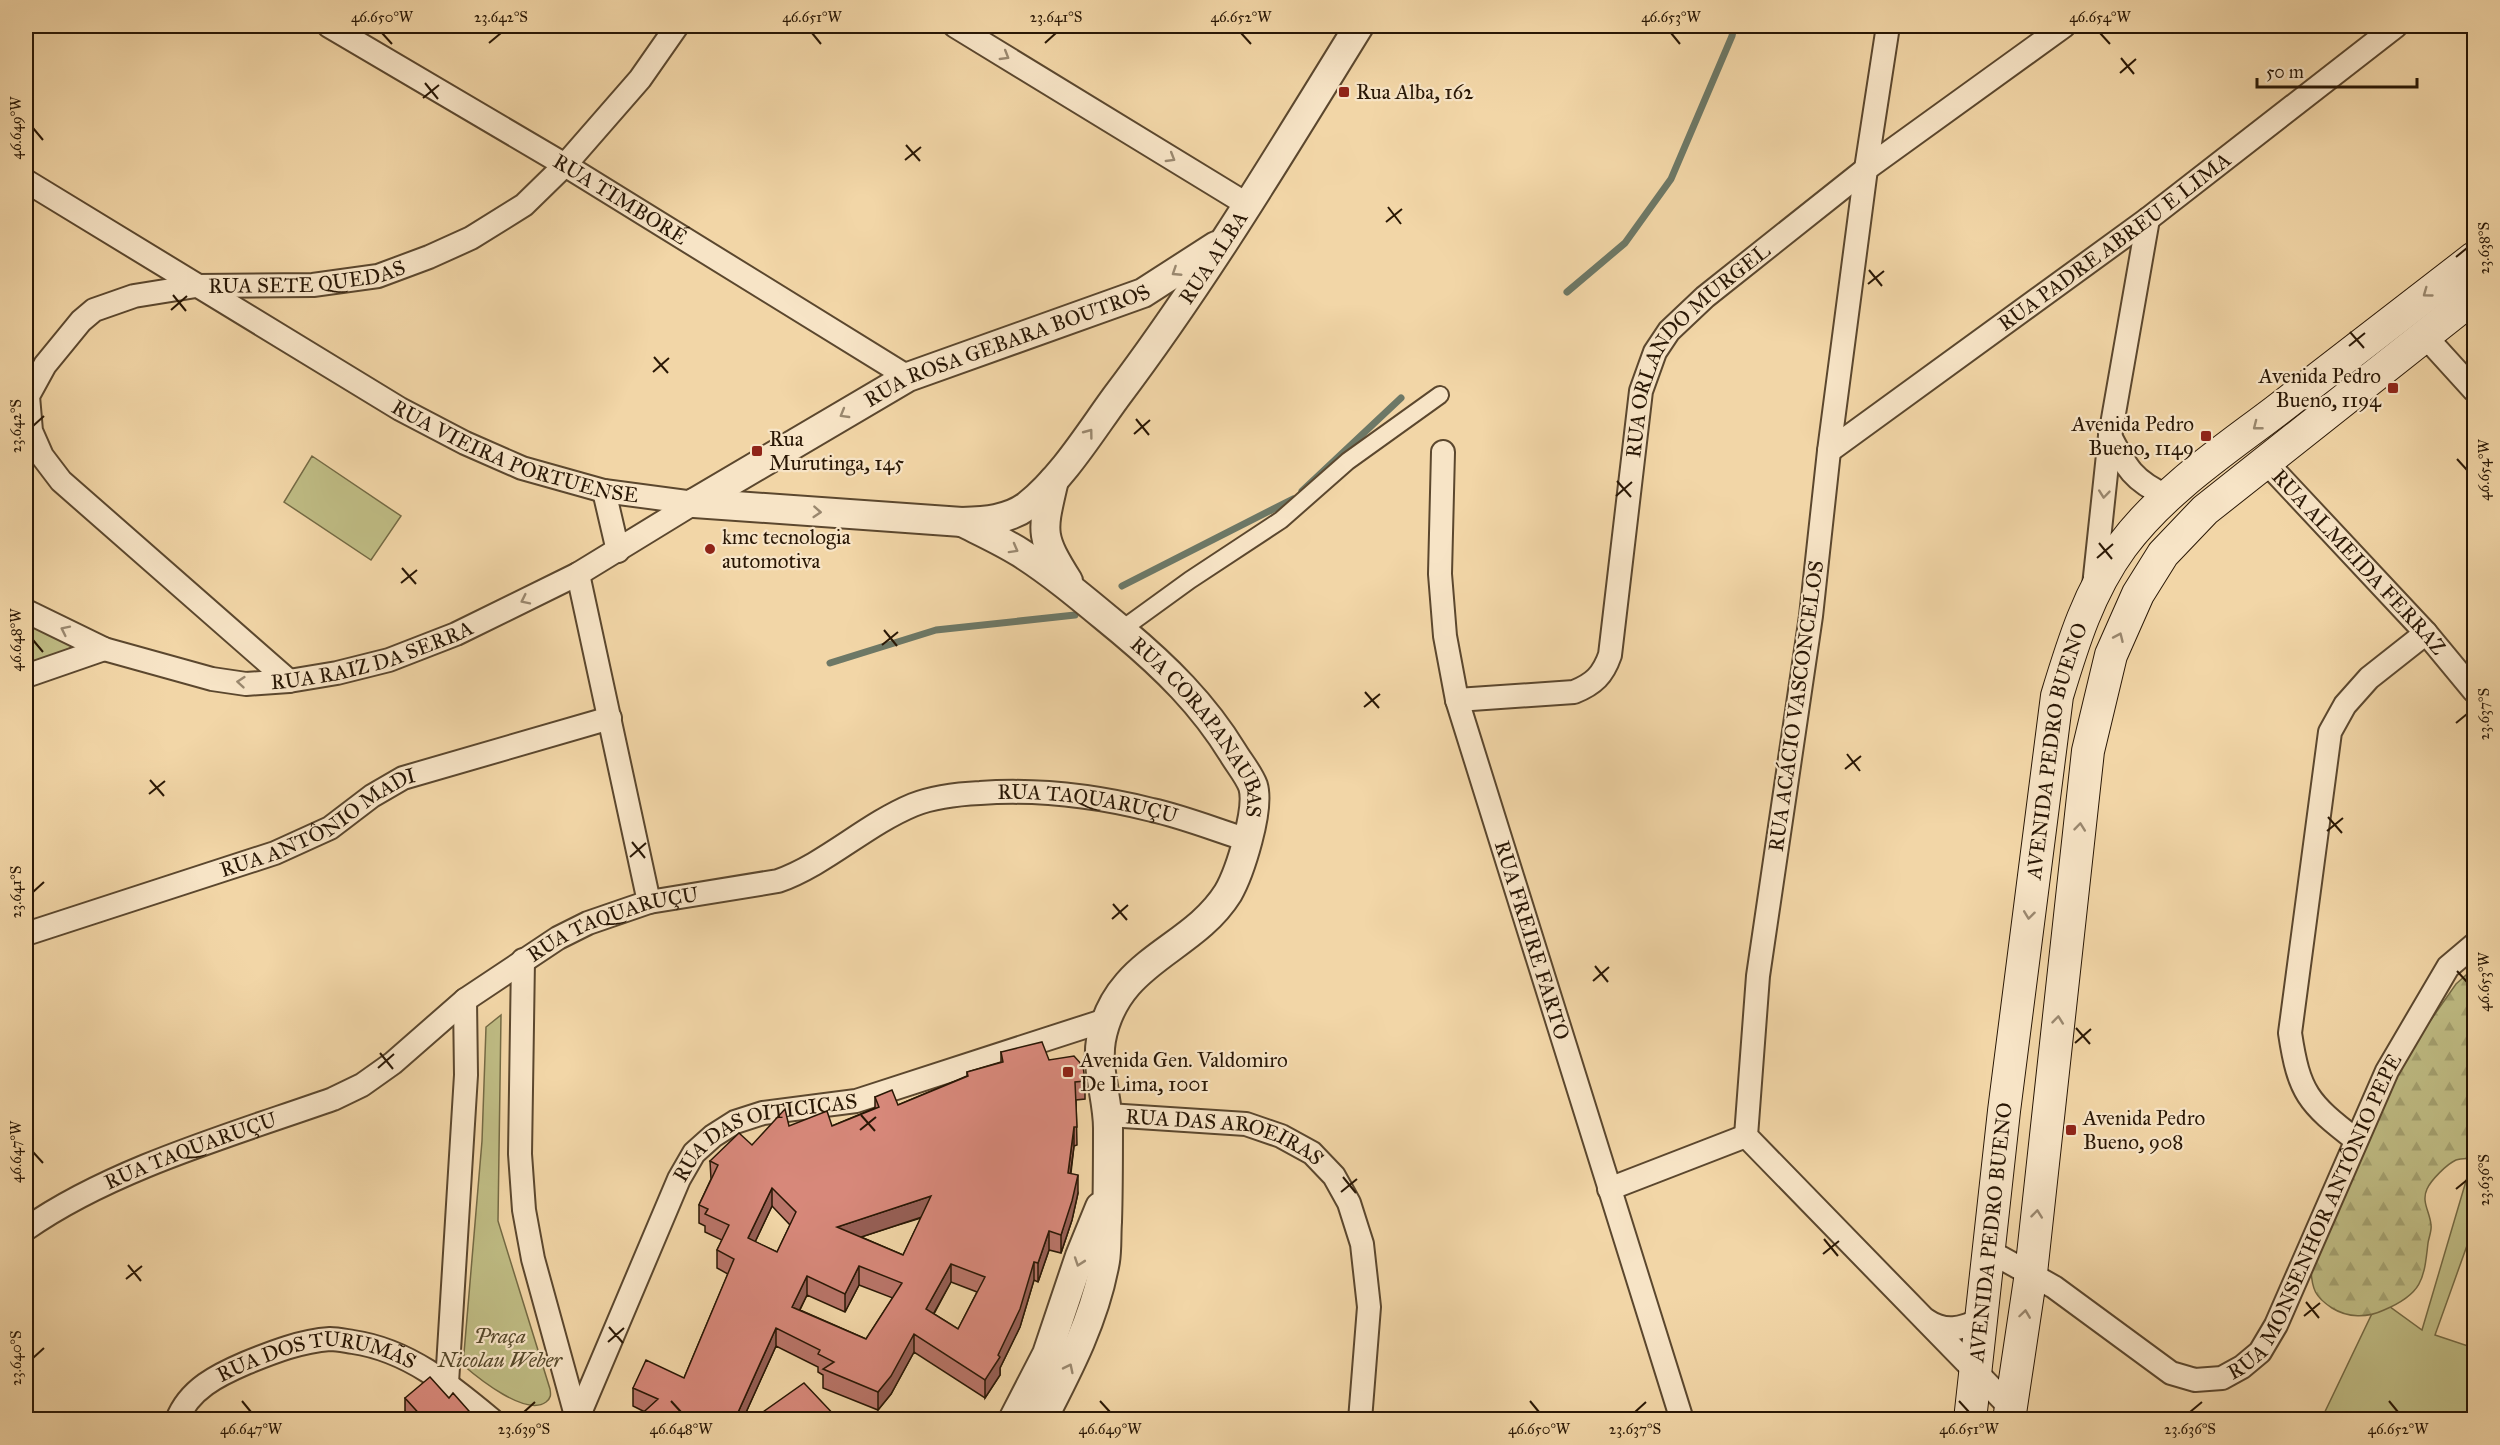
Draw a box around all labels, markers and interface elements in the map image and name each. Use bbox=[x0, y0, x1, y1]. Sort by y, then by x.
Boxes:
text: 46.650°W bbox=[351, 8, 414, 26]
text: 23.642°S bbox=[474, 8, 528, 26]
text: 46.651°W bbox=[782, 8, 842, 26]
text: 23.641°S bbox=[1030, 8, 1082, 26]
text: 46.652°W bbox=[1211, 8, 1272, 26]
text: 46.653°W bbox=[1641, 8, 1702, 26]
text: 46.654°W bbox=[2069, 8, 2131, 26]
one-way arrow bbox=[999, 49, 1009, 60]
scale bar bbox=[2257, 51, 2418, 89]
text: 50 m bbox=[2266, 61, 2304, 83]
place label: Rua Alba, 162 bbox=[1356, 79, 1474, 105]
marker: Rua Alba, 162 bbox=[1337, 85, 1351, 99]
text: 46.649°W bbox=[7, 96, 25, 159]
street label: RUA PADRE ABREU E LIMA bbox=[1993, 146, 2236, 337]
street label: RUA TIMBORÉ bbox=[548, 148, 693, 251]
one-way arrow bbox=[1165, 150, 1175, 162]
street label: RUA ALBA bbox=[1173, 206, 1253, 309]
text: 23.638°S bbox=[2475, 222, 2493, 274]
street label: RUA ORLANDO MURGEL bbox=[1620, 237, 1776, 459]
street label: RUA SETE QUEDAS bbox=[208, 254, 409, 299]
one-way arrow bbox=[1172, 265, 1183, 276]
street label: RUA ROSA GEBARA BOUTROS bbox=[859, 279, 1155, 413]
one-way arrow bbox=[2423, 286, 2434, 297]
place label: Avenida Pedro Bueno, 1194 bbox=[2258, 363, 2382, 413]
marker: Avenida Pedro Bueno, 1194 bbox=[2386, 381, 2400, 395]
street label: RUA VIEIRA PORTUENSE bbox=[387, 394, 640, 508]
text: 23.642°S bbox=[7, 399, 25, 453]
one-way arrow bbox=[840, 407, 850, 418]
place label: Avenida Pedro Bueno, 1149 bbox=[2071, 411, 2194, 461]
one-way arrow bbox=[2252, 418, 2263, 429]
place label: Rua Murutinga, 145 bbox=[769, 426, 904, 476]
one-way arrow bbox=[1082, 429, 1093, 440]
marker: Avenida Pedro Bueno, 1149 bbox=[2199, 429, 2213, 443]
text: 46.654°W bbox=[2475, 439, 2493, 501]
marker: Rua Murutinga, 145 bbox=[750, 444, 764, 458]
street label: RUA ALMEIDA FERRAZ bbox=[2266, 464, 2452, 660]
one-way arrow bbox=[2098, 489, 2111, 498]
one-way arrow bbox=[812, 505, 821, 518]
place label: kmc tecnologia automotiva bbox=[722, 524, 851, 574]
marker: kmc tecnologia automotiva bbox=[703, 542, 717, 556]
one-way arrow bbox=[1008, 542, 1018, 554]
street label: RUA ACÁCIO VASCONCELOS bbox=[1763, 559, 1829, 853]
one-way arrow bbox=[521, 592, 532, 604]
text: 46.648°W bbox=[7, 608, 25, 671]
street label: RUA RAIZ DA SERRA bbox=[270, 615, 477, 695]
street label: AVENIDA PEDRO BUENO bbox=[2021, 619, 2093, 882]
one-way arrow bbox=[60, 625, 71, 637]
street label: RUA CORAPANAUBAS bbox=[1125, 631, 1267, 819]
one-way arrow bbox=[2112, 632, 2124, 643]
one-way arrow bbox=[236, 676, 245, 689]
text: 23.637°S bbox=[2475, 688, 2493, 740]
street label: RUA ANTÔNIO MADI bbox=[216, 762, 419, 883]
street label: RUA TAQUARUÇU bbox=[997, 779, 1181, 829]
one-way arrow bbox=[2073, 822, 2085, 831]
street label: RUA FREIRE FARTO bbox=[1489, 837, 1575, 1043]
text: 23.641°S bbox=[7, 866, 25, 918]
street label: RUA TAQUARUÇU bbox=[522, 881, 701, 968]
one-way arrow bbox=[2023, 911, 2036, 920]
text: 46.653°W bbox=[2475, 951, 2493, 1012]
one-way arrow bbox=[2051, 1016, 2064, 1025]
place label: Avenida Gen. Valdomiro De Lima, 1001 bbox=[1079, 1047, 1288, 1097]
street label: RUA MONSENHOR ANTÔNIO PEPE bbox=[2223, 1049, 2407, 1386]
marker: Avenida Gen. Valdomiro De Lima, 1001 bbox=[1061, 1065, 1075, 1079]
street label: RUA DAS OITICICAS bbox=[667, 1088, 859, 1187]
street label: AVENIDA PEDRO BUENO bbox=[1963, 1101, 2018, 1364]
street label: RUA DAS AROEIRAS bbox=[1125, 1103, 1330, 1171]
place label: Avenida Pedro Bueno, 908 bbox=[2082, 1105, 2205, 1155]
street label: RUA TAQUARUÇU bbox=[100, 1106, 281, 1195]
text: 46.647°W bbox=[7, 1120, 25, 1183]
marker: Avenida Pedro Bueno, 908 bbox=[2064, 1123, 2078, 1137]
text: 23.636°S bbox=[2475, 1154, 2493, 1206]
one-way arrow bbox=[2030, 1210, 2042, 1219]
one-way arrow bbox=[1073, 1256, 1086, 1267]
one-way arrow bbox=[2018, 1309, 2030, 1319]
park label: Praça Nicolau Weber bbox=[437, 1323, 563, 1373]
street label: RUA DOS TURUMÃS bbox=[212, 1326, 421, 1388]
text: 23.640°S bbox=[7, 1330, 25, 1386]
one-way arrow bbox=[1061, 1363, 1073, 1374]
text: 46.647°W bbox=[220, 1420, 283, 1438]
text: 23.639°S bbox=[498, 1420, 550, 1438]
text: 46.648°W bbox=[650, 1420, 713, 1438]
text: 46.649°W bbox=[1079, 1420, 1142, 1438]
text: 46.650°W bbox=[1508, 1420, 1571, 1438]
text: 23.637°S bbox=[1609, 1420, 1661, 1438]
text: 46.651°W bbox=[1939, 1420, 1999, 1438]
text: 23.636°S bbox=[2164, 1420, 2216, 1438]
text: 46.652°W bbox=[2368, 1420, 2429, 1438]

